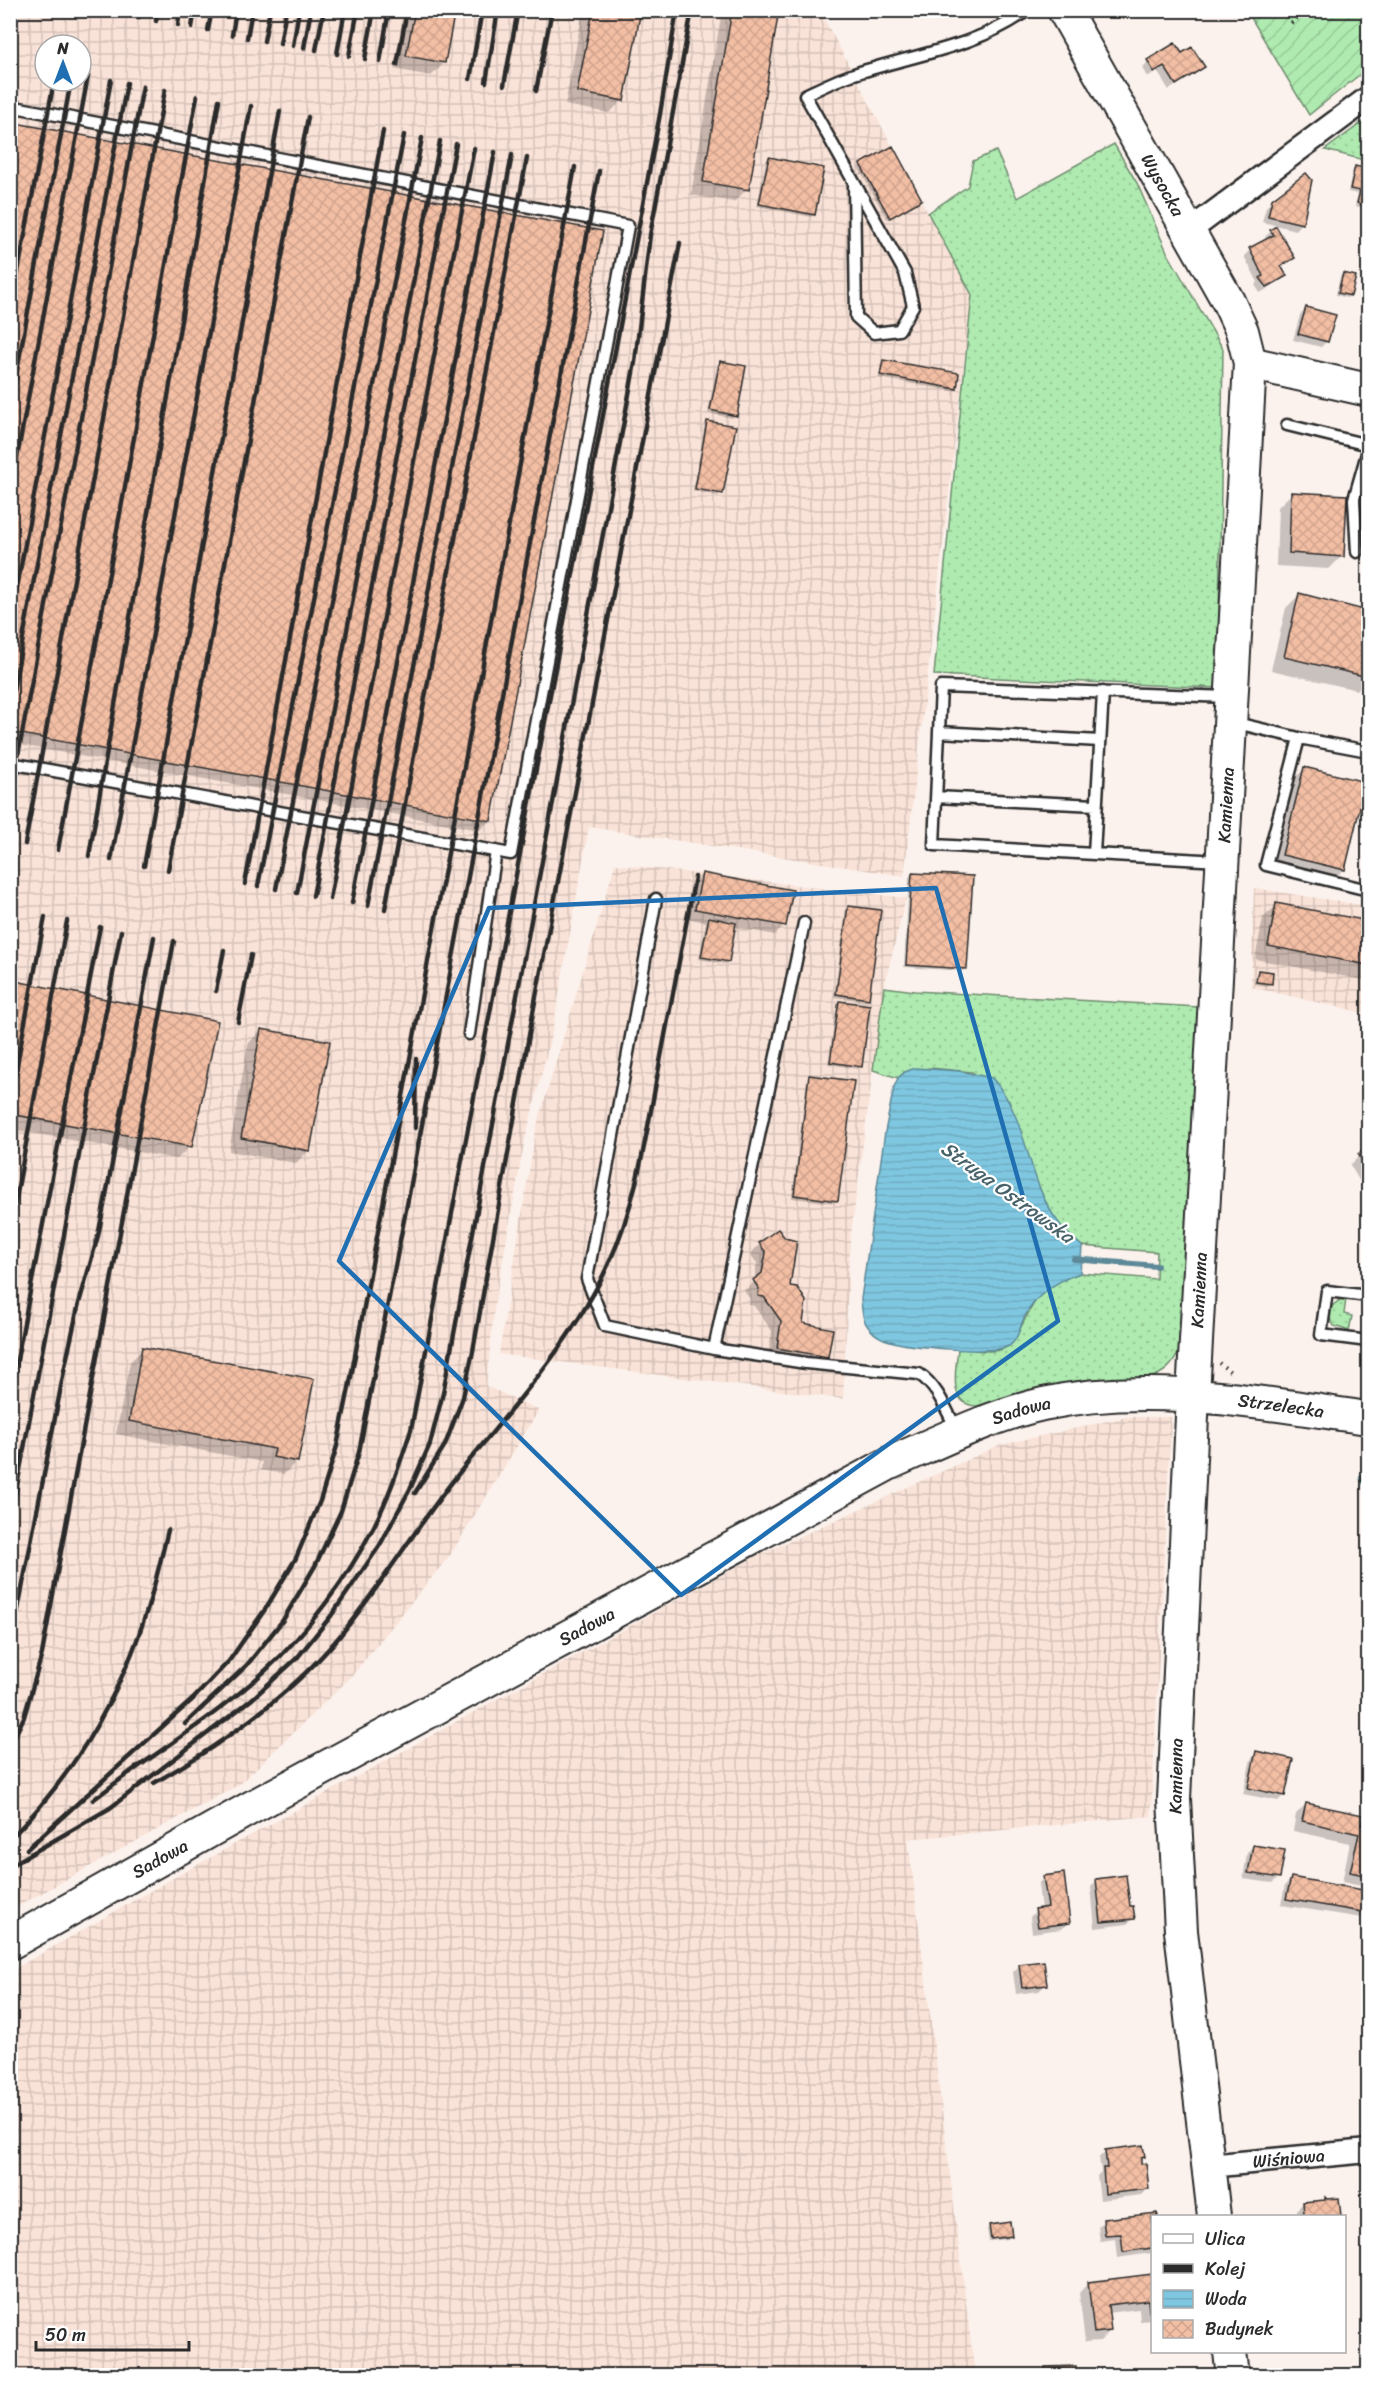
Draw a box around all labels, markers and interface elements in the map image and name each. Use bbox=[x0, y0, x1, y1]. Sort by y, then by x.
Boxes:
north arrow bbox=[33, 33, 93, 93]
text: N bbox=[56, 34, 69, 63]
street label: Wysocka bbox=[1132, 148, 1194, 224]
street label: Kamienna bbox=[1208, 766, 1244, 844]
water label: Struga Ostrowska bbox=[933, 1132, 1084, 1254]
street label: Kamienna bbox=[1181, 1251, 1217, 1329]
street label: Strzelecka bbox=[1236, 1384, 1326, 1427]
street label: Sadowa bbox=[987, 1387, 1054, 1434]
street label: Sadowa bbox=[553, 1598, 621, 1655]
street label: Kamienna bbox=[1159, 1738, 1193, 1814]
street label: Sadowa bbox=[126, 1830, 194, 1888]
street label: Wiśniowa bbox=[1251, 2139, 1326, 2178]
legend bbox=[1151, 2215, 1346, 2353]
text: Ulica bbox=[1205, 2223, 1246, 2255]
text: Kolej bbox=[1205, 2253, 1245, 2285]
text: Woda bbox=[1205, 2283, 1248, 2315]
text: Budynek bbox=[1205, 2313, 1274, 2345]
scale bar bbox=[36, 2314, 189, 2352]
text: 50 m bbox=[45, 2319, 86, 2351]

